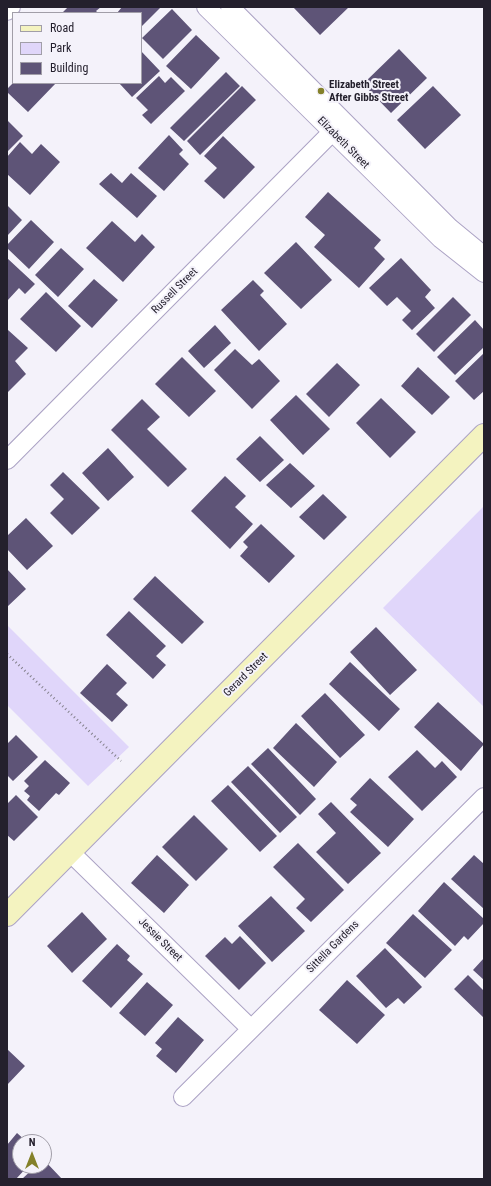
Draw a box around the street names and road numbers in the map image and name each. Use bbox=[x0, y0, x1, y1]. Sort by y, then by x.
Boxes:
street label: Elizabeth Street bbox=[314, 114, 372, 172]
street label: Russell Street bbox=[149, 265, 201, 317]
street label: Gerard Street bbox=[221, 650, 271, 700]
street label: Jessie Street bbox=[135, 915, 185, 965]
street label: Sittella Gardens bbox=[304, 918, 362, 976]

